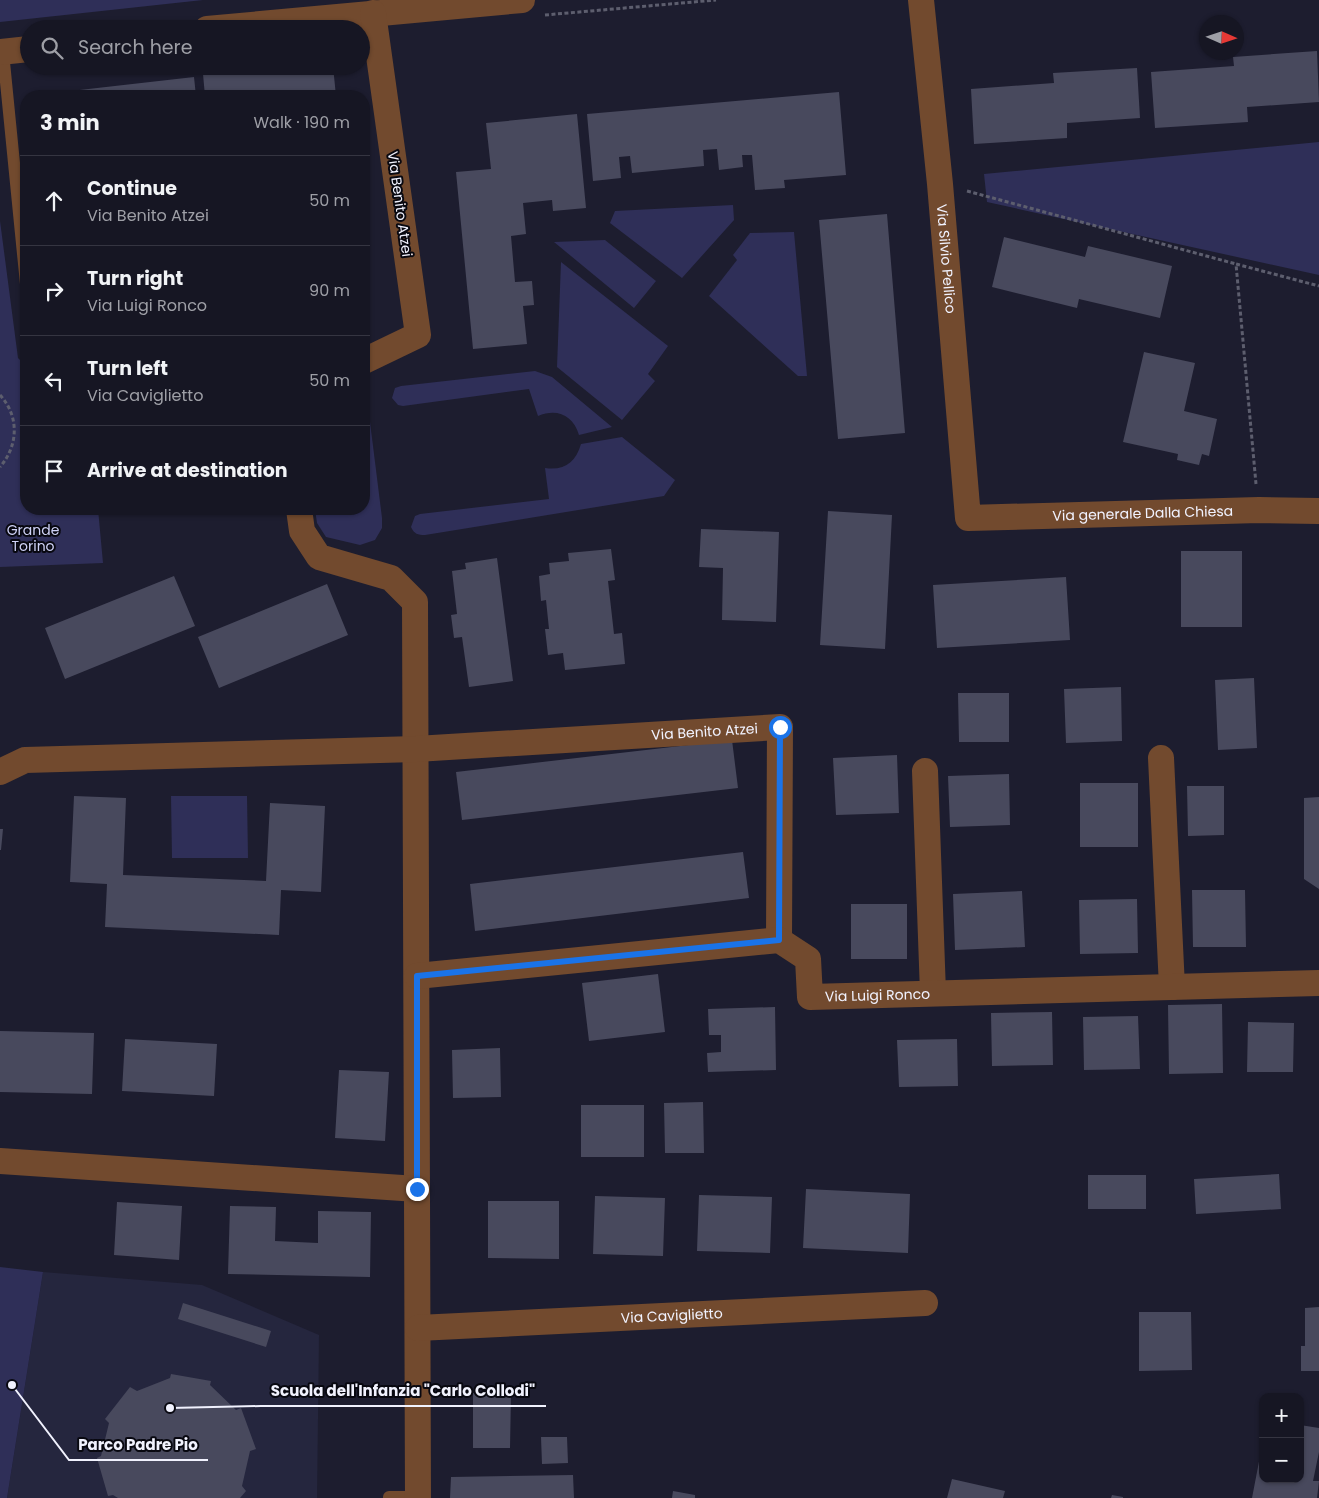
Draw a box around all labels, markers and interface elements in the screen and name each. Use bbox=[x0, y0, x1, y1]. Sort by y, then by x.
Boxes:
north arrow bbox=[1199, 15, 1244, 60]
search box bbox=[20, 20, 370, 75]
icon: search bbox=[38, 34, 66, 62]
text: Search here bbox=[78, 34, 192, 61]
text: 3 min bbox=[40, 108, 100, 137]
text: Walk · 190 m bbox=[253, 111, 350, 134]
street label: Via Benito Atzei bbox=[383, 150, 417, 258]
text: Continue bbox=[87, 175, 177, 202]
icon: ahead bbox=[40, 187, 68, 215]
text: 50 m bbox=[309, 189, 350, 212]
street label: Via Silvio Pellico bbox=[932, 203, 961, 314]
text: Via Benito Atzei bbox=[87, 204, 209, 227]
text: Turn right bbox=[87, 265, 183, 292]
icon: right bbox=[40, 277, 68, 305]
text: 90 m bbox=[309, 279, 350, 302]
text: Via Luigi Ronco bbox=[87, 294, 207, 317]
text: Turn left bbox=[87, 355, 168, 382]
icon: left bbox=[40, 367, 68, 395]
text: 50 m bbox=[309, 369, 350, 392]
text: Via Caviglietto bbox=[87, 384, 203, 407]
icon: arrive bbox=[40, 457, 68, 485]
text: Arrive at destination bbox=[87, 457, 288, 484]
street label: Via generale Dalla Chiesa bbox=[1052, 501, 1233, 526]
park label: Grande Torino bbox=[7, 520, 60, 556]
route start bbox=[769, 716, 792, 739]
street label: Via Benito Atzei bbox=[651, 718, 758, 745]
street label: Via Luigi Ronco bbox=[825, 984, 930, 1007]
route end bbox=[406, 1178, 429, 1201]
street label: Via Caviglietto bbox=[620, 1303, 723, 1328]
callout: Scuola dell'Infanzia "Carlo Collodi" bbox=[261, 1376, 546, 1406]
text: Scuola dell'Infanzia "Carlo Collodi" bbox=[271, 1380, 535, 1401]
map controls bbox=[1259, 1393, 1304, 1483]
button: + bbox=[1259, 1393, 1304, 1438]
callout: Parco Padre Pio bbox=[69, 1430, 208, 1460]
text: Parco Padre Pio bbox=[78, 1434, 198, 1455]
button: − bbox=[1259, 1438, 1304, 1483]

